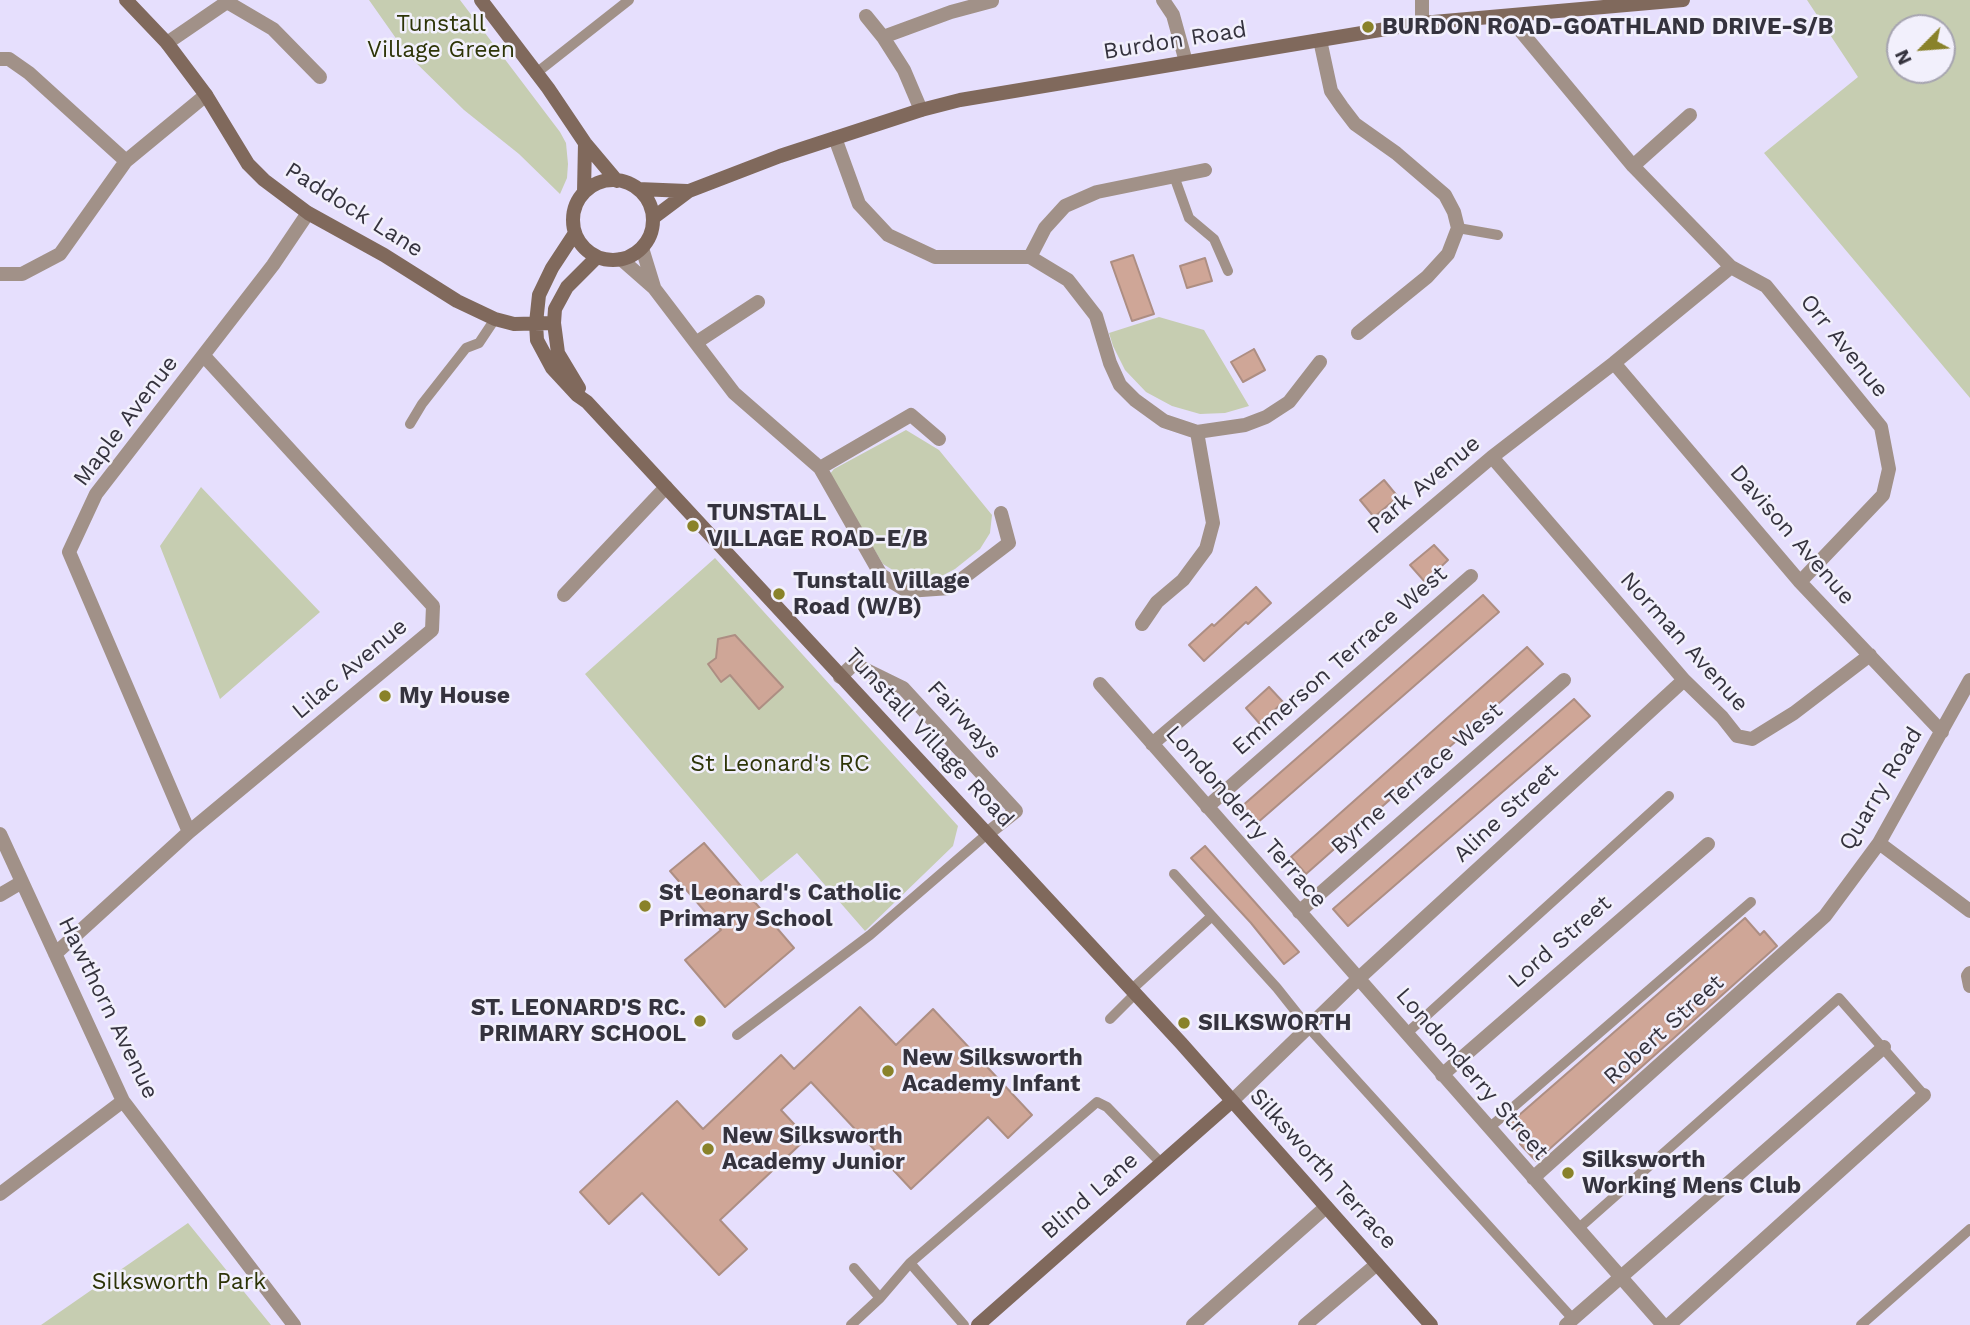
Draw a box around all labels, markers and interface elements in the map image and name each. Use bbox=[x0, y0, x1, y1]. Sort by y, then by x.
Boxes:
park label: Tunstall Village Green bbox=[367, 10, 515, 64]
place label: BURDON ROAD-GOATHLAND DRIVE-S/B bbox=[1382, 13, 1834, 41]
north arrow bbox=[1886, 14, 1956, 84]
street label: Burdon Road bbox=[1101, 16, 1249, 66]
marker: BURDON ROAD-GOATHLAND DRIVE-S/B bbox=[1360, 19, 1376, 35]
text: N bbox=[1890, 46, 1917, 68]
street label: Paddock Lane bbox=[280, 157, 428, 263]
street label: Orr Avenue bbox=[1794, 289, 1894, 403]
street label: Maple Avenue bbox=[68, 350, 184, 492]
street label: Park Avenue bbox=[1362, 430, 1486, 540]
street label: Davison Avenue bbox=[1724, 459, 1860, 611]
place label: TUNSTALL VILLAGE ROAD-E/B bbox=[707, 499, 928, 553]
marker: TUNSTALL VILLAGE ROAD-E/B bbox=[685, 518, 701, 534]
street label: Emmerson Terrace West bbox=[1227, 560, 1453, 762]
place label: Tunstall Village Road (W/B) bbox=[793, 567, 970, 621]
street label: Norman Avenue bbox=[1614, 567, 1754, 717]
marker: Tunstall Village Road (W/B) bbox=[771, 586, 787, 602]
street label: Lilac Avenue bbox=[287, 613, 413, 725]
street label: Tunstall Village Road bbox=[839, 643, 1019, 833]
street label: Fairways bbox=[921, 675, 1007, 765]
place label: My House bbox=[399, 682, 510, 710]
marker: My House bbox=[377, 688, 393, 704]
street label: Byrne Terrace West bbox=[1326, 697, 1508, 861]
street label: Londonderry Terrace bbox=[1159, 720, 1333, 914]
street label: Quarry Road bbox=[1833, 722, 1929, 856]
park label: St Leonard's RC bbox=[690, 750, 870, 778]
street label: Aline Street bbox=[1448, 758, 1564, 868]
place label: St Leonard's Catholic Primary School bbox=[659, 879, 902, 933]
street label: Lord Street bbox=[1503, 890, 1617, 994]
marker: St Leonard's Catholic Primary School bbox=[637, 898, 653, 914]
street label: Hawthorn Avenue bbox=[52, 912, 164, 1104]
street label: Robert Street bbox=[1598, 969, 1730, 1091]
street label: Londonderry Street bbox=[1390, 982, 1554, 1166]
place label: ST. LEONARD'S RC. PRIMARY SCHOOL bbox=[471, 994, 686, 1048]
place label: SILKSWORTH bbox=[1198, 1009, 1352, 1037]
marker: ST. LEONARD'S RC. PRIMARY SCHOOL bbox=[692, 1013, 708, 1029]
marker: SILKSWORTH bbox=[1176, 1015, 1192, 1031]
place label: New Silksworth Academy Infant bbox=[902, 1044, 1083, 1098]
marker: New Silksworth Academy Infant bbox=[880, 1063, 896, 1079]
street label: Silksworth Terrace bbox=[1243, 1083, 1403, 1255]
place label: New Silksworth Academy Junior bbox=[722, 1122, 905, 1176]
marker: New Silksworth Academy Junior bbox=[700, 1141, 716, 1157]
place label: Silksworth Working Mens Club bbox=[1582, 1146, 1801, 1200]
street label: Blind Lane bbox=[1036, 1147, 1144, 1245]
marker: Silksworth Working Mens Club bbox=[1560, 1165, 1576, 1181]
park label: Silksworth Park bbox=[92, 1268, 266, 1296]

